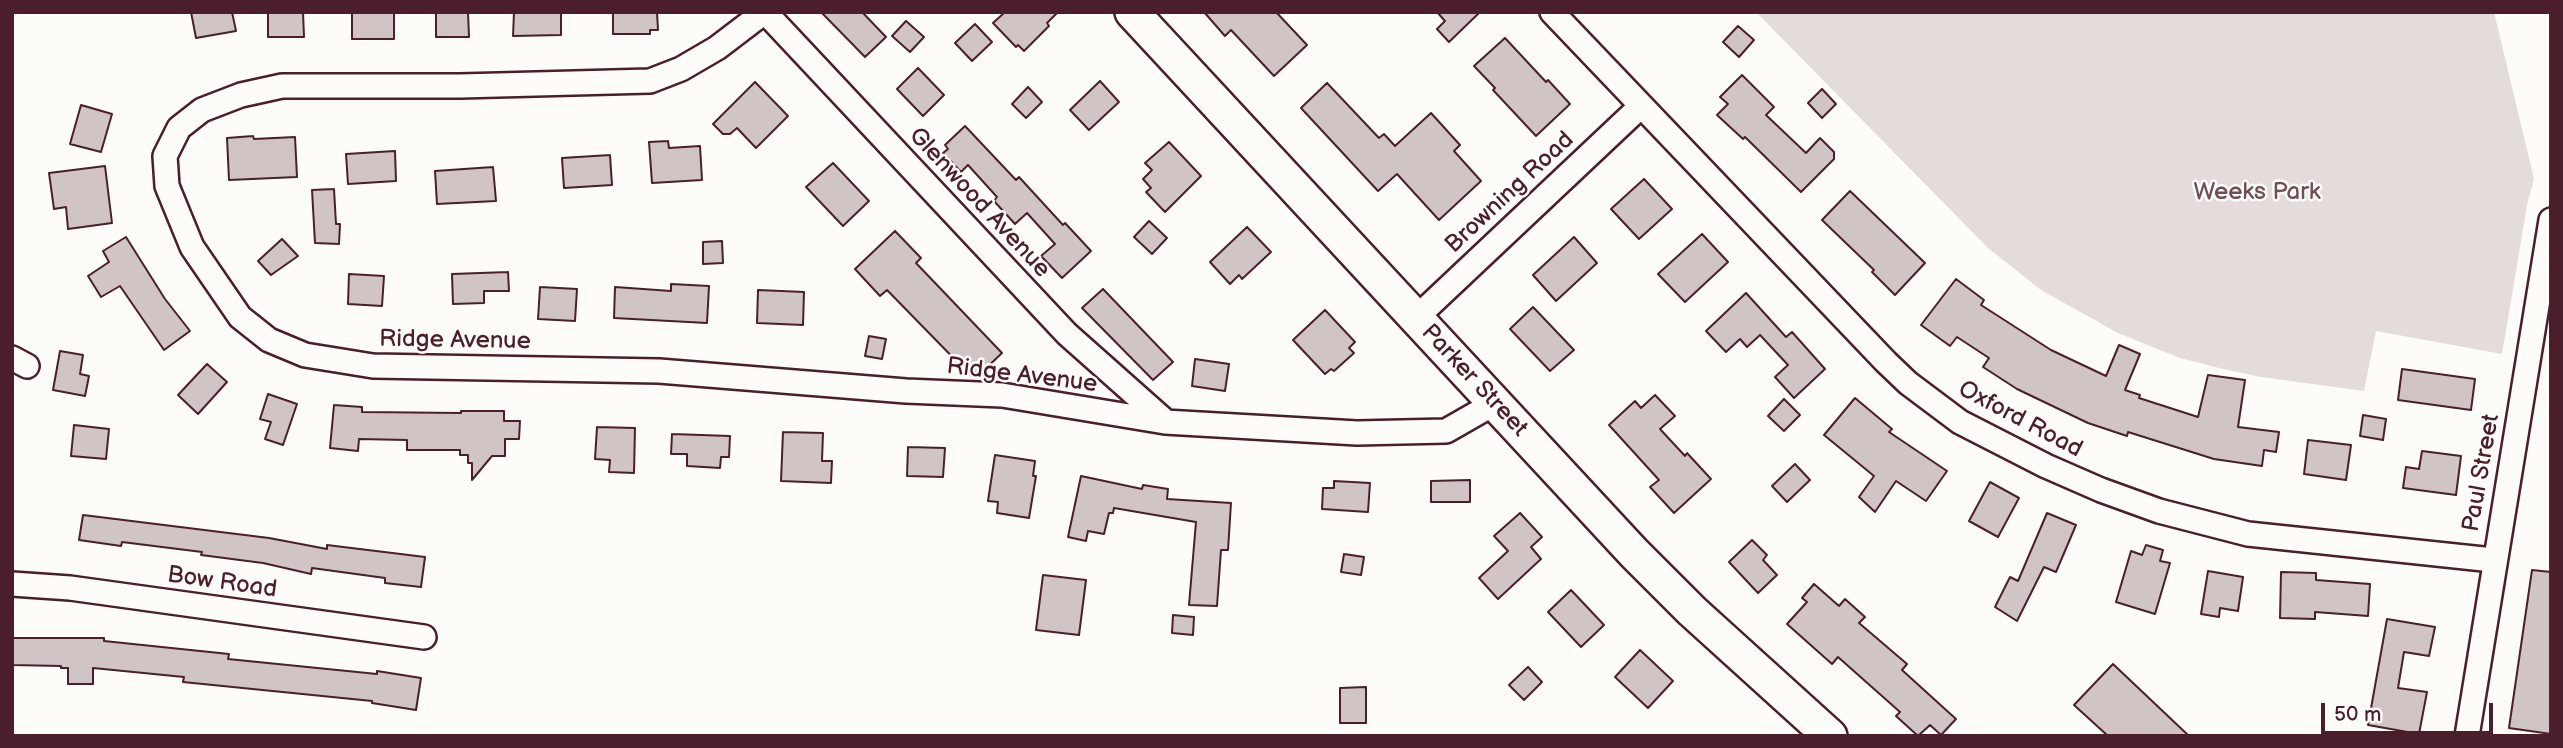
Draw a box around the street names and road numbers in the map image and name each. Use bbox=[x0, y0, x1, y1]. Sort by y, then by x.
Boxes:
street label: Glenwood Avenue bbox=[902, 122, 1056, 284]
street label: Browning Road bbox=[1440, 126, 1580, 260]
street label: Parker Street bbox=[1415, 319, 1533, 443]
street label: Ridge Avenue bbox=[379, 325, 531, 357]
street label: Ridge Avenue bbox=[945, 352, 1099, 400]
street label: Oxford Road bbox=[1953, 375, 2087, 465]
street label: Paul Street bbox=[2458, 412, 2506, 534]
street label: Bow Road bbox=[165, 561, 279, 605]

